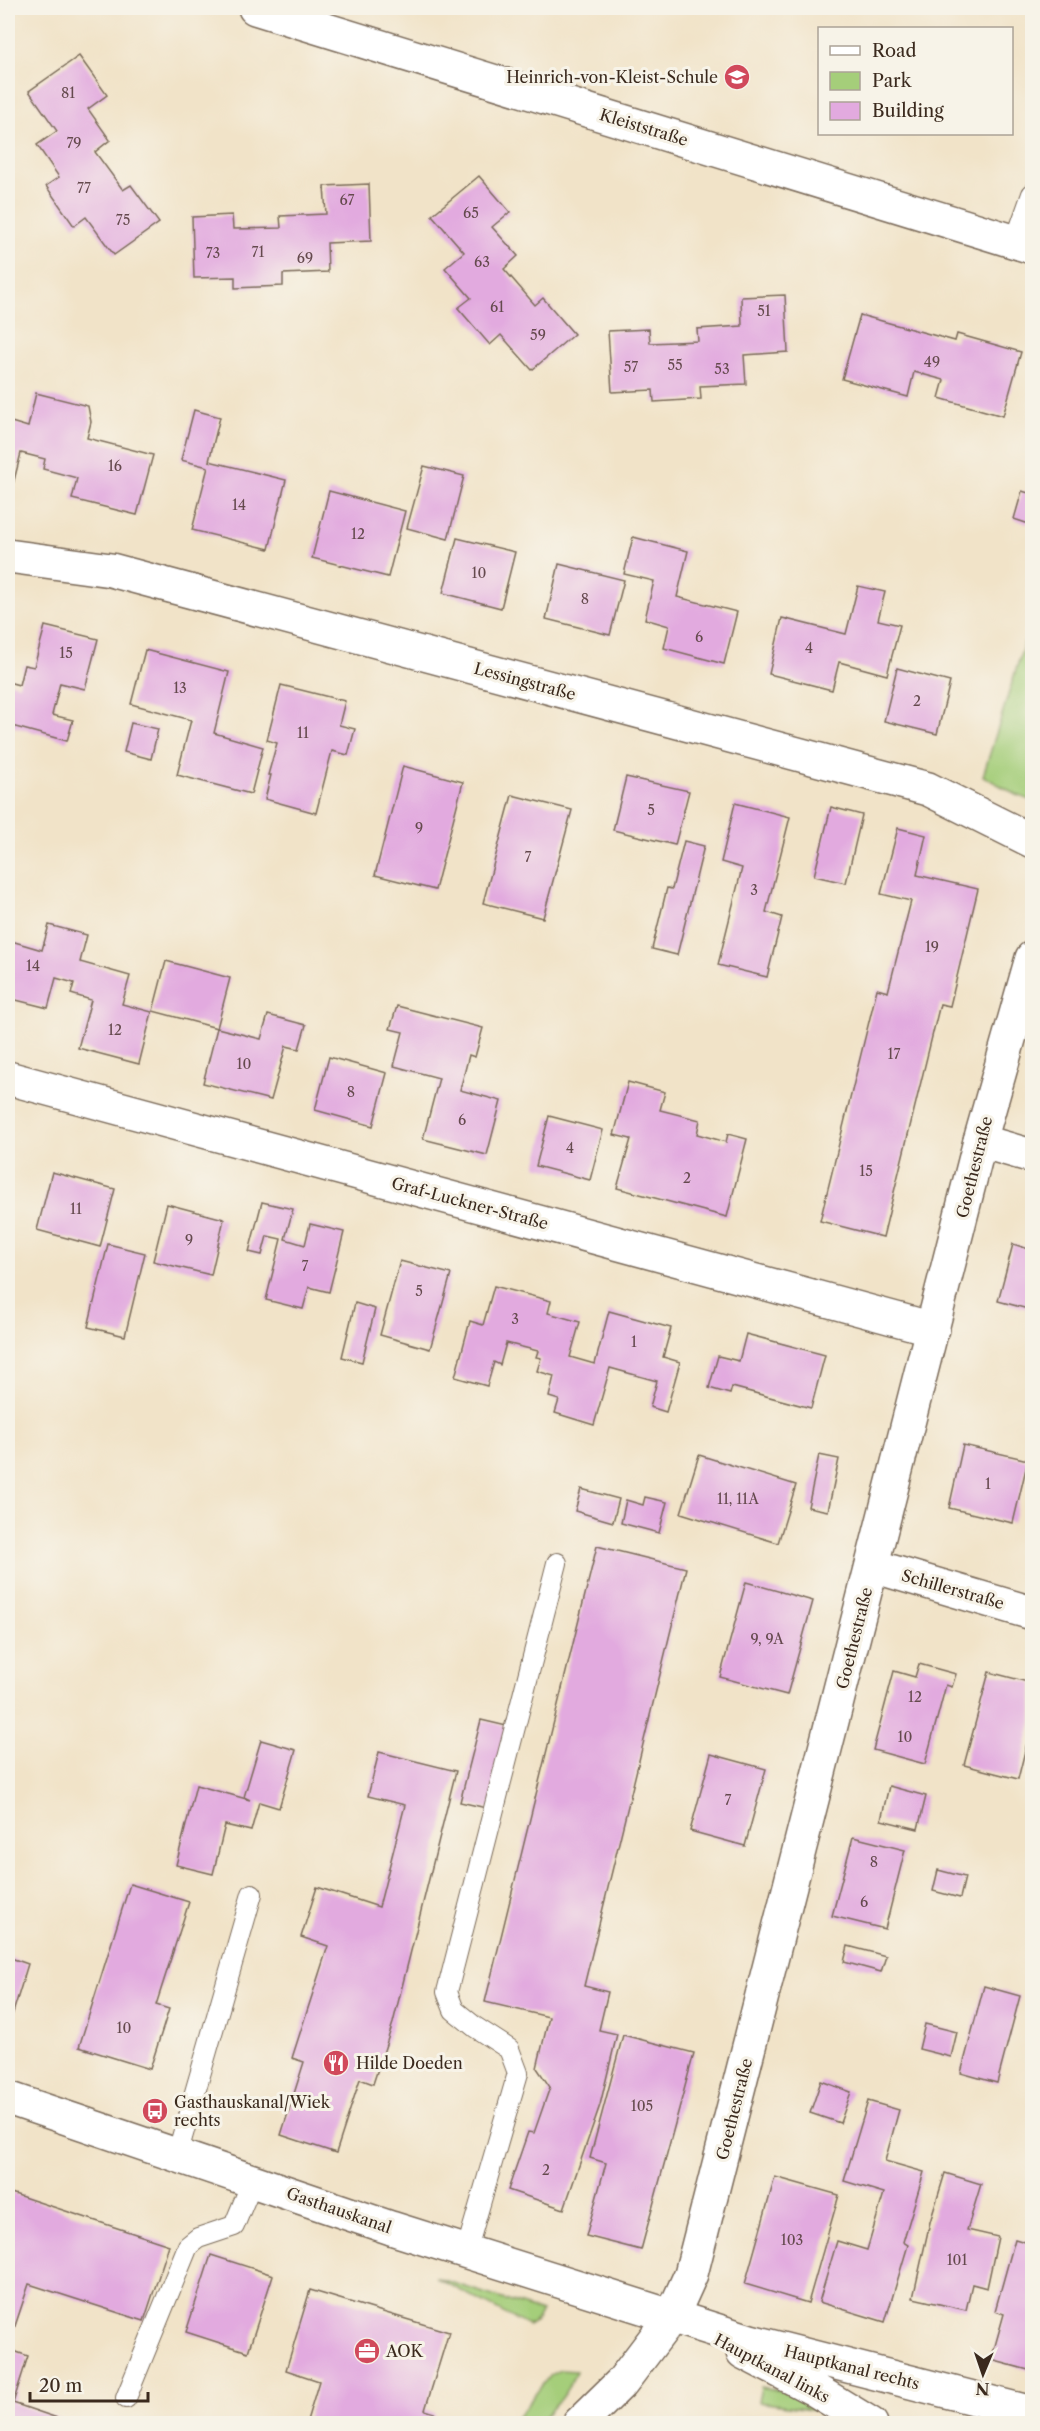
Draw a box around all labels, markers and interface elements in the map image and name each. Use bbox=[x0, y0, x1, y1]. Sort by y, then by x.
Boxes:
legend bbox=[818, 27, 1013, 135]
text: Road bbox=[872, 40, 917, 62]
school or university icon: Heinrich-von-Kleist-Schule bbox=[722, 62, 752, 92]
place label: Heinrich-von-Kleist-Schule bbox=[506, 67, 718, 87]
text: Park bbox=[872, 70, 913, 92]
house number: 81 bbox=[61, 84, 75, 102]
text: Building bbox=[872, 100, 944, 122]
street label: Kleiststraße bbox=[597, 104, 691, 150]
house number: 79 bbox=[66, 134, 82, 152]
house number: 77 bbox=[77, 179, 91, 197]
house number: 67 bbox=[340, 191, 355, 209]
house number: 65 bbox=[463, 204, 479, 222]
house number: 75 bbox=[116, 211, 130, 229]
house number: 71 bbox=[252, 243, 264, 261]
house number: 73 bbox=[206, 244, 220, 262]
house number: 69 bbox=[297, 249, 313, 267]
house number: 63 bbox=[474, 253, 490, 271]
house number: 61 bbox=[490, 298, 504, 316]
house number: 51 bbox=[757, 302, 771, 320]
house number: 59 bbox=[530, 326, 546, 344]
house number: 49 bbox=[924, 353, 940, 371]
house number: 55 bbox=[667, 356, 683, 374]
house number: 57 bbox=[624, 358, 638, 376]
house number: 53 bbox=[714, 360, 730, 378]
house number: 16 bbox=[108, 457, 122, 475]
house number: 14 bbox=[232, 496, 246, 514]
house number: 12 bbox=[351, 525, 365, 543]
house number: 10 bbox=[472, 564, 486, 582]
house number: 8 bbox=[581, 590, 589, 608]
house number: 6 bbox=[695, 628, 703, 646]
house number: 4 bbox=[805, 639, 813, 657]
house number: 15 bbox=[59, 644, 73, 662]
street label: Lessingstraße bbox=[472, 658, 578, 704]
house number: 13 bbox=[173, 679, 187, 697]
house number: 2 bbox=[913, 692, 921, 710]
house number: 11 bbox=[297, 724, 309, 742]
house number: 5 bbox=[647, 801, 655, 819]
house number: 9 bbox=[415, 819, 423, 837]
house number: 7 bbox=[525, 848, 532, 866]
house number: 3 bbox=[750, 881, 758, 899]
house number: 19 bbox=[925, 938, 939, 956]
house number: 14 bbox=[26, 957, 40, 975]
house number: 12 bbox=[108, 1021, 122, 1039]
house number: 17 bbox=[888, 1045, 900, 1063]
house number: 10 bbox=[237, 1055, 251, 1073]
house number: 8 bbox=[347, 1083, 355, 1101]
house number: 6 bbox=[458, 1111, 466, 1129]
street label: Goethestraße bbox=[952, 1114, 996, 1220]
house number: 4 bbox=[566, 1139, 574, 1157]
house number: 15 bbox=[859, 1162, 873, 1180]
house number: 2 bbox=[683, 1169, 691, 1187]
street label: Graf-Luckner-Straße bbox=[389, 1172, 551, 1234]
house number: 11 bbox=[70, 1200, 82, 1218]
house number: 9 bbox=[185, 1231, 193, 1249]
house number: 7 bbox=[302, 1257, 309, 1275]
house number: 5 bbox=[415, 1282, 423, 1300]
house number: 3 bbox=[511, 1310, 519, 1328]
house number: 1 bbox=[631, 1333, 637, 1351]
house number: 1 bbox=[985, 1475, 991, 1493]
house number: 11, 11A bbox=[717, 1490, 760, 1508]
street label: Schillerstraße bbox=[899, 1565, 1007, 1613]
street label: Goethestraße bbox=[832, 1585, 876, 1691]
house number: 9, 9A bbox=[750, 1630, 784, 1648]
house number: 12 bbox=[908, 1688, 922, 1706]
house number: 10 bbox=[898, 1728, 912, 1746]
house number: 7 bbox=[725, 1791, 732, 1809]
house number: 8 bbox=[870, 1853, 878, 1871]
house number: 6 bbox=[860, 1893, 868, 1911]
house number: 10 bbox=[117, 2019, 131, 2037]
restaurant icon: Hilde Doeden bbox=[321, 2048, 351, 2078]
place label: Hilde Doeden bbox=[356, 2053, 463, 2073]
street label: Goethestraße bbox=[712, 2056, 756, 2162]
place label: Gasthauskanal/Wiek rechts bbox=[174, 2092, 331, 2130]
bus stop icon: Gasthauskanal/Wiek rechts bbox=[140, 2096, 170, 2126]
house number: 105 bbox=[631, 2097, 653, 2115]
house number: 2 bbox=[542, 2161, 550, 2179]
street label: Gasthauskanal bbox=[284, 2183, 394, 2237]
house number: 103 bbox=[781, 2231, 803, 2249]
house number: 101 bbox=[947, 2251, 967, 2269]
street label: Hauptkanal links bbox=[711, 2329, 833, 2407]
office icon: AOK bbox=[352, 2336, 382, 2366]
place label: AOK bbox=[385, 2341, 423, 2361]
street label: Hauptkanal rechts bbox=[782, 2341, 922, 2393]
north arrow bbox=[953, 2344, 1013, 2404]
scale bar bbox=[30, 2365, 148, 2403]
text: 20 m bbox=[39, 2375, 83, 2397]
text: N bbox=[975, 2379, 990, 2399]

